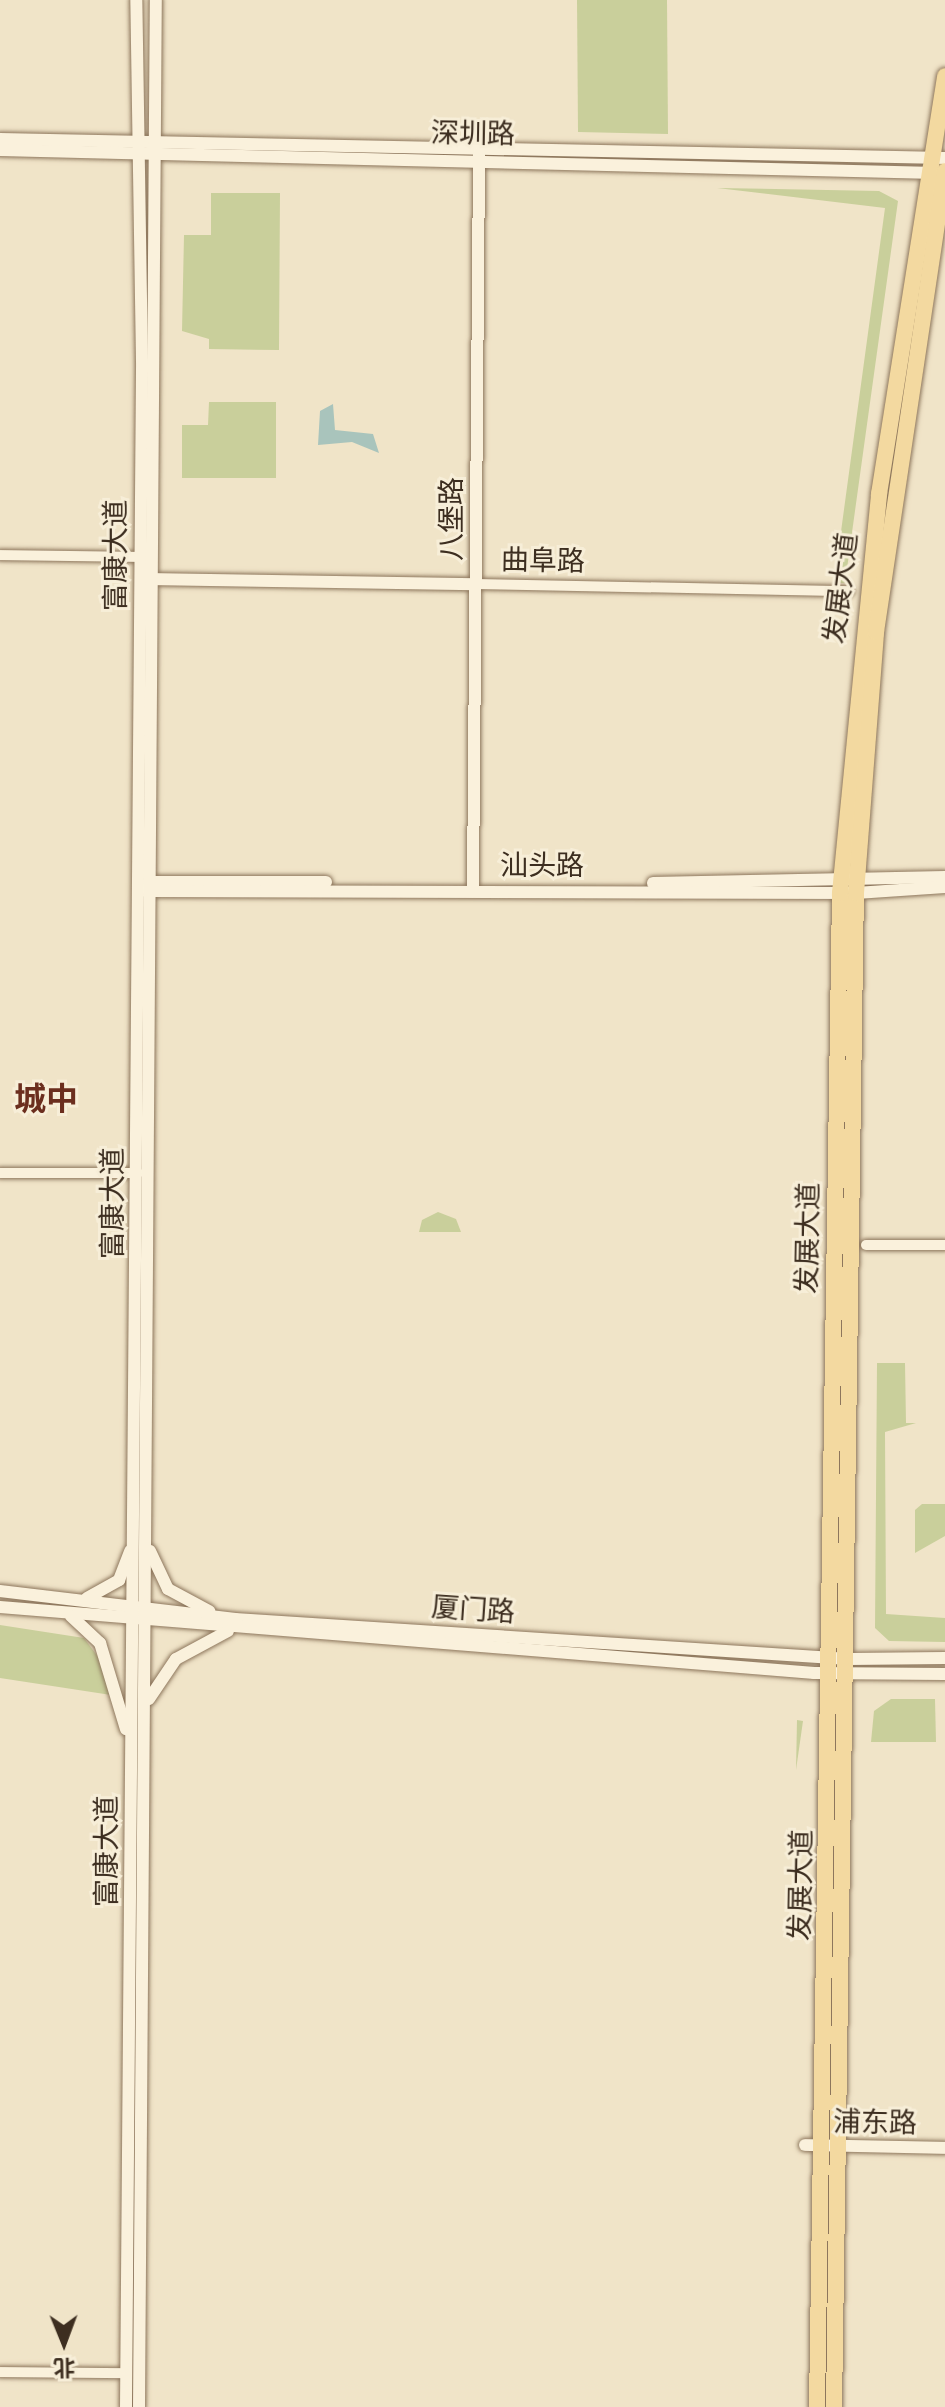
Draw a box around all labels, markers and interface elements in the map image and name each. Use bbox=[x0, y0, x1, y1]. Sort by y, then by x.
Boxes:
street label: 深圳路 bbox=[431, 116, 515, 152]
street label: 八堡路 bbox=[435, 477, 469, 561]
street label: 富康大道 bbox=[99, 499, 133, 611]
street label: 发展大道 bbox=[818, 530, 864, 646]
street label: 曲阜路 bbox=[501, 543, 585, 579]
street label: 汕头路 bbox=[500, 849, 584, 883]
district label: 城中 bbox=[14, 1080, 78, 1118]
street label: 富康大道 bbox=[96, 1147, 130, 1259]
street label: 发展大道 bbox=[790, 1182, 826, 1294]
street label: 厦门路 bbox=[430, 1590, 516, 1630]
street label: 富康大道 bbox=[90, 1795, 124, 1907]
street label: 发展大道 bbox=[783, 1829, 819, 1941]
street label: 浦东路 bbox=[833, 2105, 917, 2141]
north arrow bbox=[24, 2303, 104, 2383]
text: 北 bbox=[53, 2354, 76, 2381]

